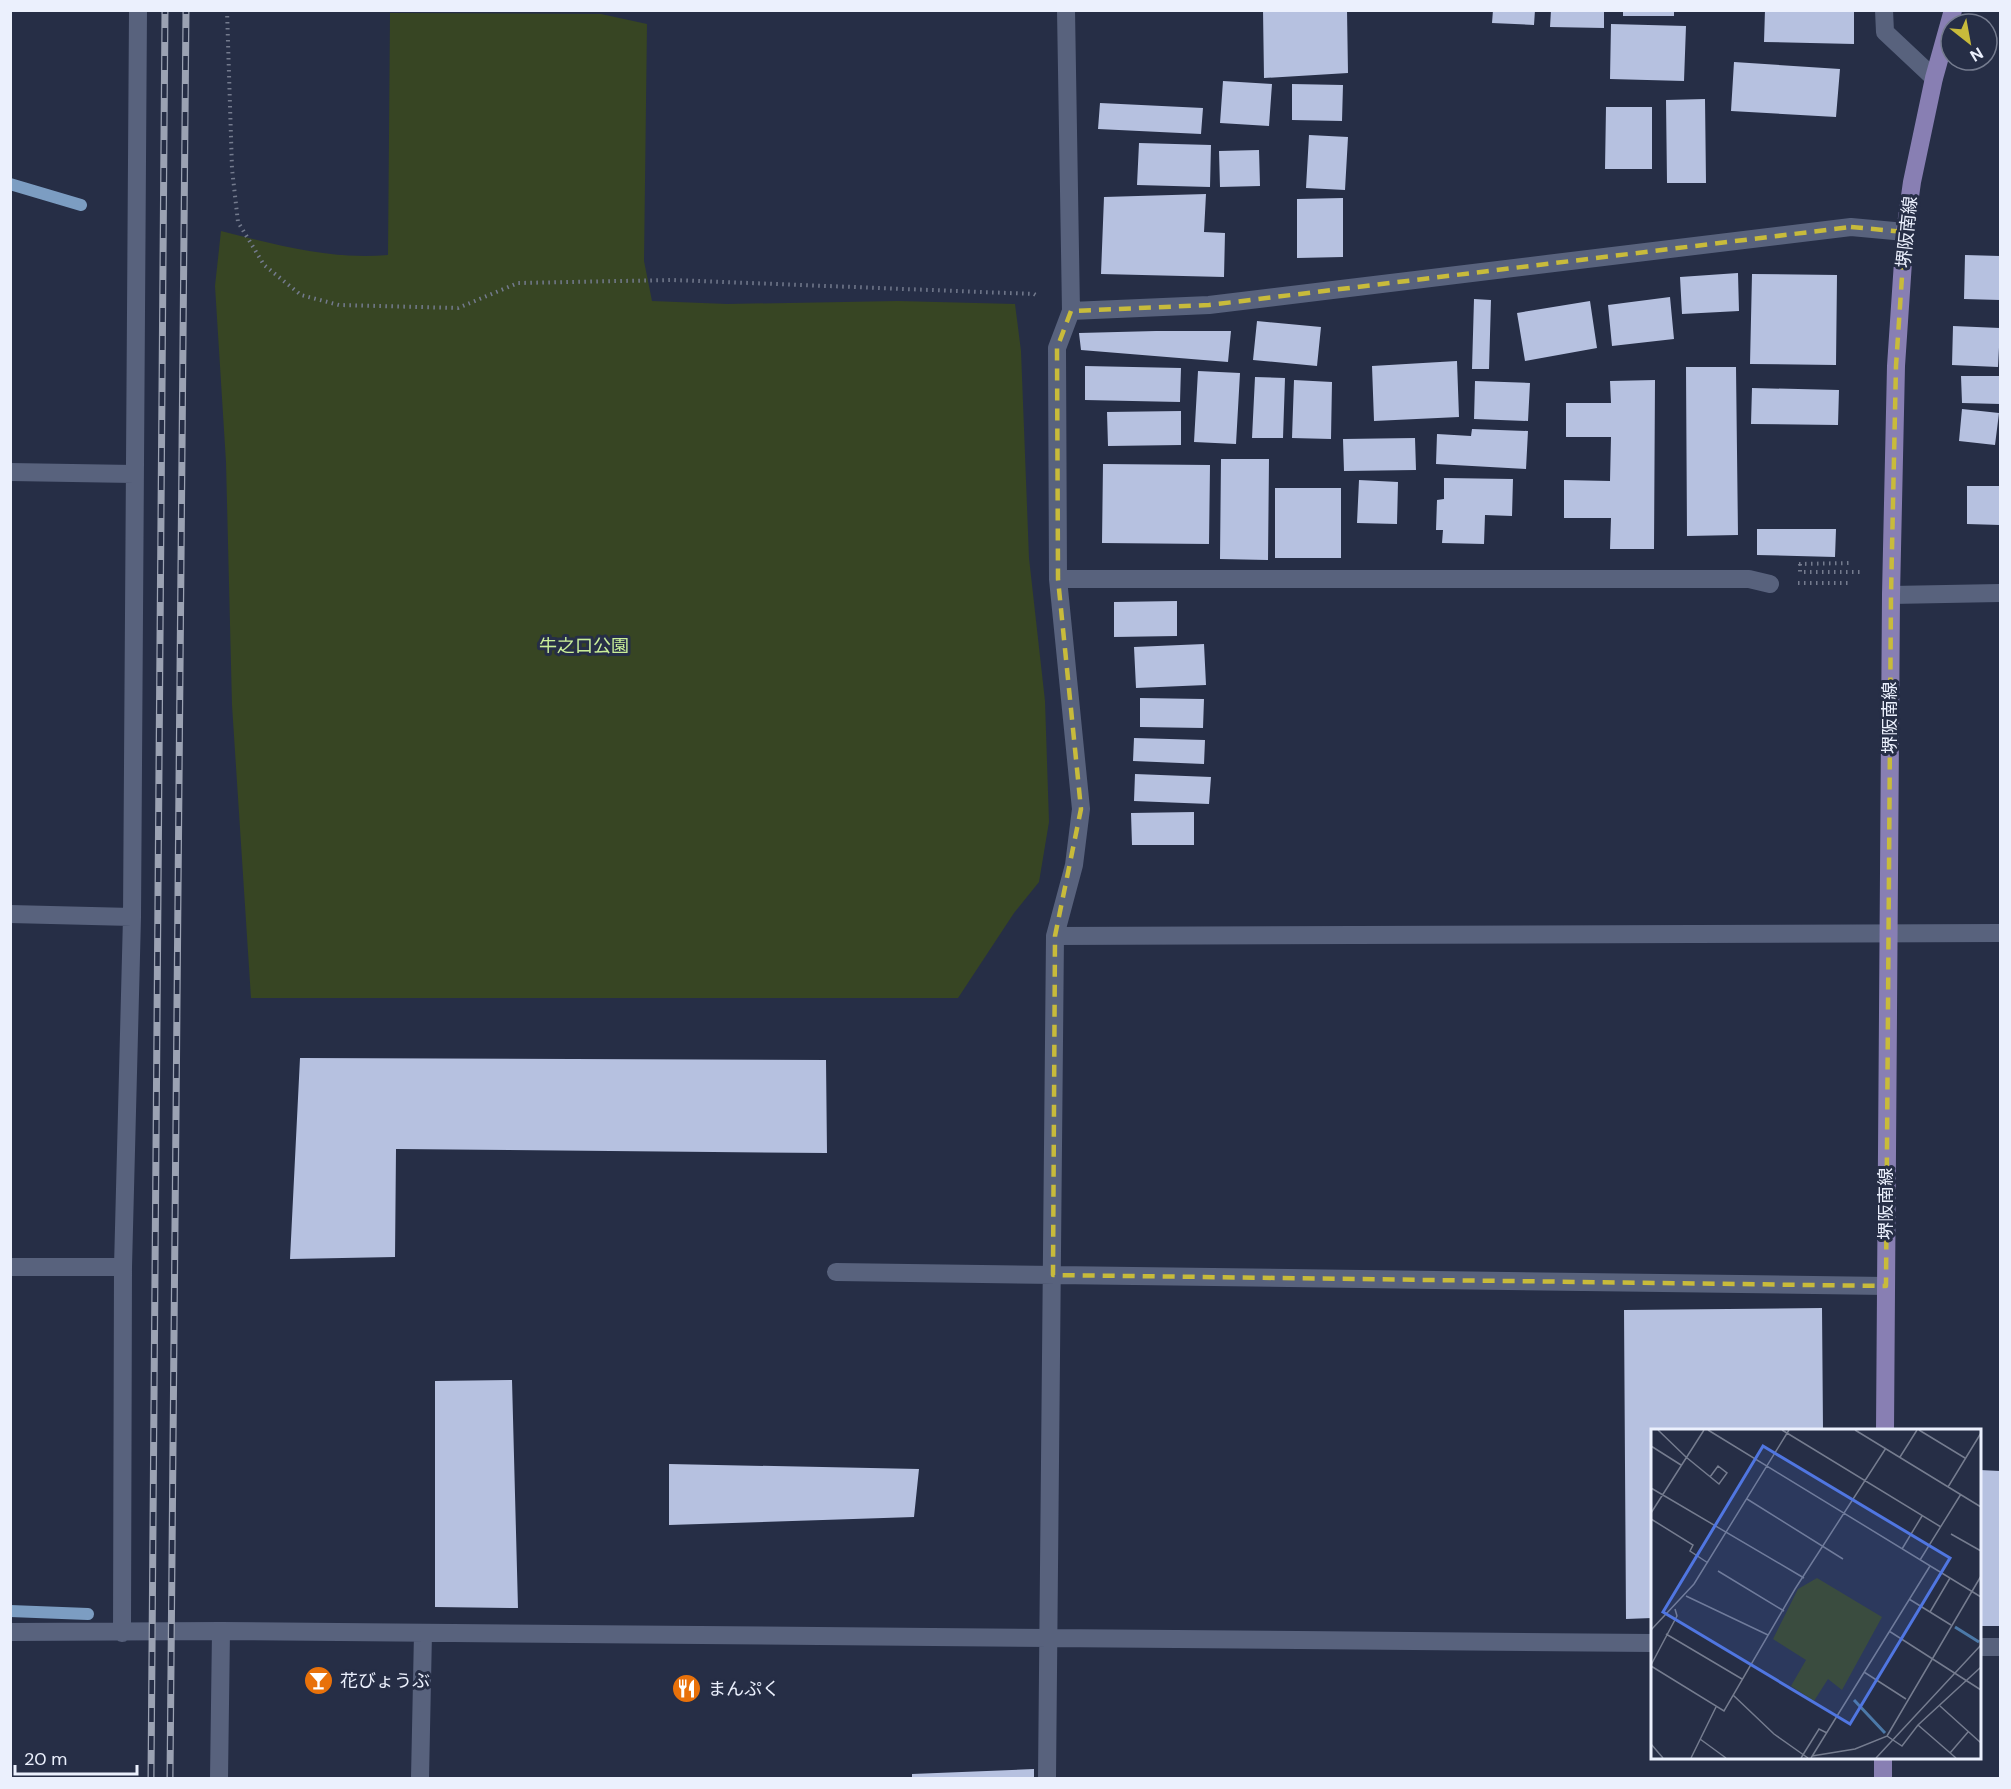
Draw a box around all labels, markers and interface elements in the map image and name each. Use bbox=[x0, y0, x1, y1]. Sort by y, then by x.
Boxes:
north arrow bbox=[1939, 12, 1999, 72]
text: N bbox=[1966, 42, 1987, 66]
street label: 堺阪南線 bbox=[1891, 195, 1923, 269]
park label: 牛之口公園 bbox=[539, 634, 629, 658]
street label: 堺阪南線 bbox=[1878, 682, 1902, 754]
street label: 堺阪南線 bbox=[1874, 1168, 1898, 1240]
inset map bbox=[1651, 1429, 1981, 1759]
bar icon: 花びょうぶ bbox=[303, 1665, 335, 1697]
place label: 花びょうぶ bbox=[340, 1669, 430, 1693]
restaurant icon: まんぷく bbox=[671, 1673, 703, 1705]
place label: まんぷく bbox=[708, 1677, 780, 1701]
scale bar bbox=[15, 1738, 136, 1776]
text: 20 m bbox=[24, 1747, 67, 1771]

